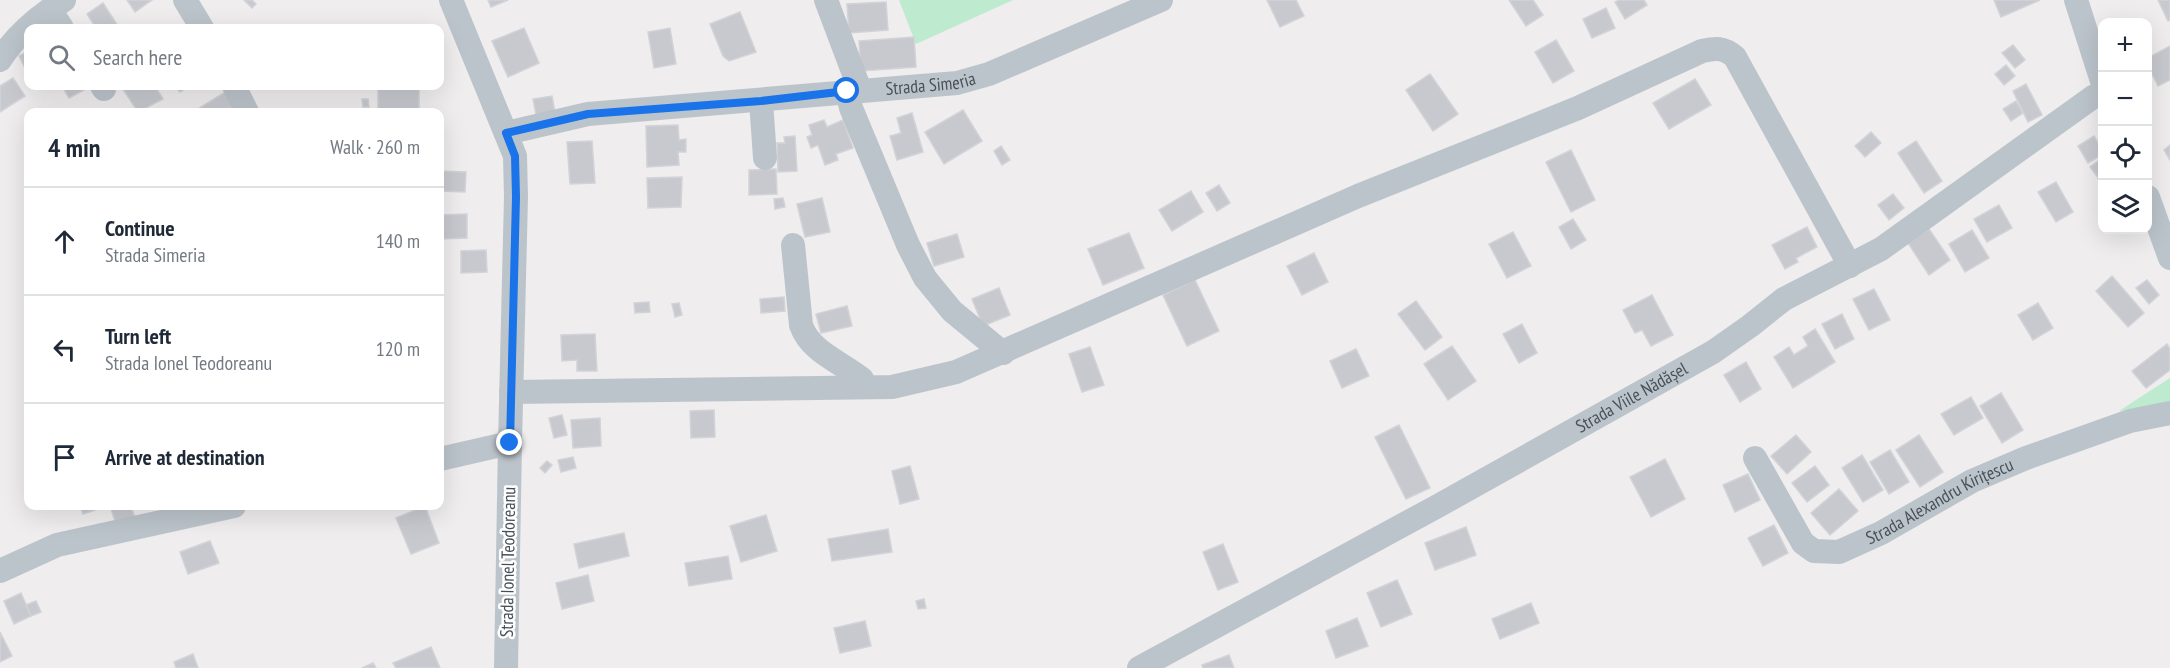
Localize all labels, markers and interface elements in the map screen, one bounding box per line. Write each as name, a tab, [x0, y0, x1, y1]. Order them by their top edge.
map controls	[2098, 18, 2152, 234]
button: +	[2098, 18, 2152, 72]
search box	[24, 24, 444, 90]
icon: search	[45, 41, 78, 74]
text: Search here	[93, 43, 182, 71]
street label: Strada Simeria	[885, 66, 978, 100]
button: −	[2098, 72, 2152, 126]
route start	[833, 77, 859, 103]
button: locate	[2098, 126, 2152, 180]
text: 4 min	[48, 131, 101, 164]
text: Walk · 260 m	[330, 134, 420, 160]
button: layers	[2098, 180, 2152, 234]
text: Continue	[105, 214, 175, 242]
icon: ahead	[48, 225, 81, 258]
text: 140 m	[376, 228, 420, 254]
text: Strada Simeria	[105, 242, 205, 268]
text: Turn left	[105, 322, 171, 350]
icon: left	[48, 333, 81, 366]
text: 120 m	[376, 336, 420, 362]
text: Strada Ionel Teodoreanu	[105, 350, 272, 376]
street label: Strada Viile Nădășel	[1571, 356, 1692, 438]
route end	[496, 429, 522, 455]
icon: arrive	[48, 441, 81, 474]
text: Arrive at destination	[105, 443, 265, 471]
street label: Strada Alexandru Kirițescu	[1862, 453, 2017, 549]
street label: Strada Ionel Teodoreanu	[495, 487, 520, 637]

